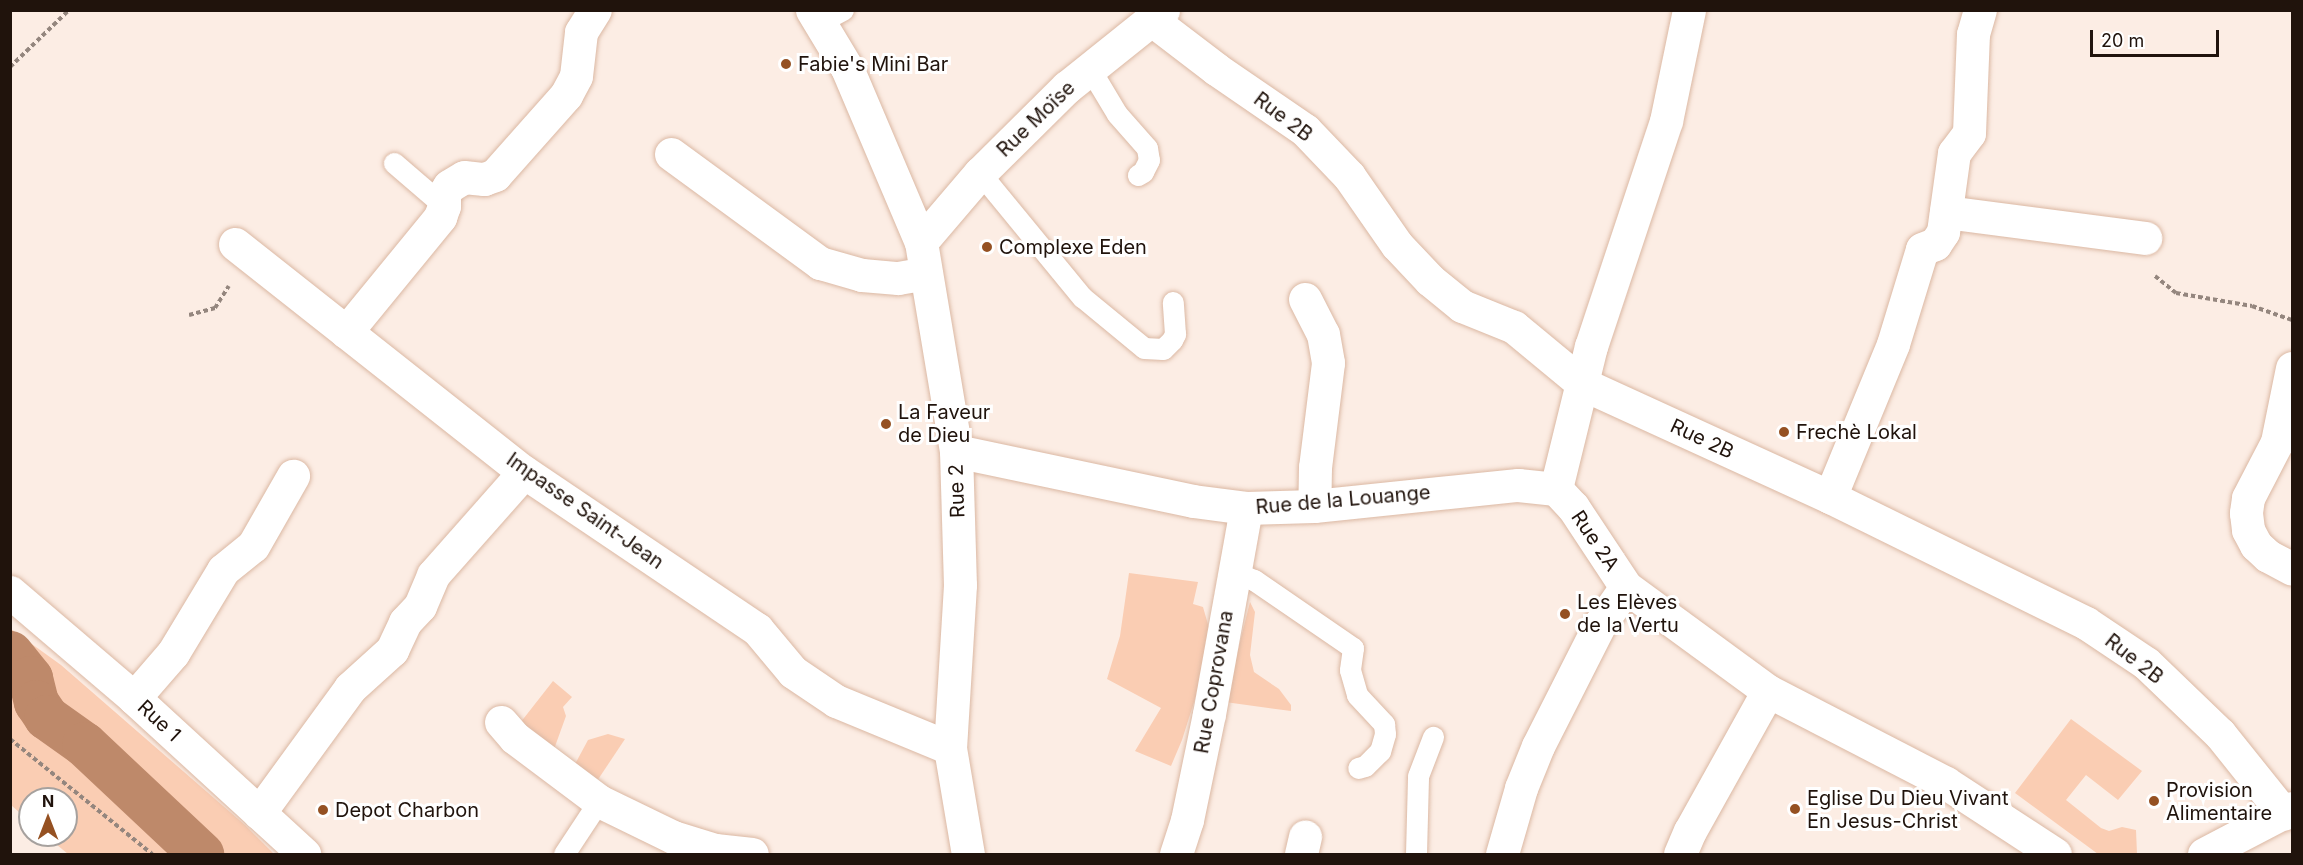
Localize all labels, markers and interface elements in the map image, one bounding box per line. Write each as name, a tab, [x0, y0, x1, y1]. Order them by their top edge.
scale bar	[2093, 18, 2222, 56]
text: 20 m	[2101, 30, 2144, 51]
place label: Fabie's Mini Bar	[798, 52, 948, 76]
marker: Fabie's Mini Bar	[779, 57, 793, 71]
street label: Rue Moïse	[992, 76, 1080, 162]
street label: Rue 2B	[1249, 87, 1317, 147]
place label: Complexe Eden	[999, 235, 1147, 259]
marker: Complexe Eden	[980, 240, 994, 254]
place label: La Faveur de Dieu	[898, 400, 990, 447]
street label: Rue 2B	[1666, 414, 1738, 464]
marker: La Faveur de Dieu	[879, 417, 893, 431]
place label: Frechè Lokal	[1796, 420, 1917, 444]
marker: Frechè Lokal	[1777, 425, 1791, 439]
street label: Impasse Saint-Jean	[502, 448, 668, 574]
street label: Rue 2	[944, 464, 970, 518]
street label: Rue de la Louange	[1255, 480, 1431, 520]
street label: Rue 2A	[1566, 506, 1624, 576]
place label: Les Elèves de la Vertu	[1577, 590, 1679, 637]
marker: Les Elèves de la Vertu	[1558, 607, 1572, 621]
street label: Rue Coprovana	[1190, 608, 1238, 756]
street label: Rue 2B	[2100, 629, 2168, 689]
street label: Rue 1	[132, 695, 186, 747]
place label: Provision Alimentaire	[2166, 778, 2272, 825]
place label: Eglise Du Dieu Vivant En Jesus-Christ	[1807, 786, 2008, 833]
north arrow	[18, 787, 78, 847]
text: N	[42, 791, 54, 811]
marker: Provision Alimentaire	[2147, 794, 2161, 808]
place label: Depot Charbon	[335, 798, 479, 822]
marker: Eglise Du Dieu Vivant En Jesus-Christ	[1788, 802, 1802, 816]
marker: Depot Charbon	[316, 803, 330, 817]

